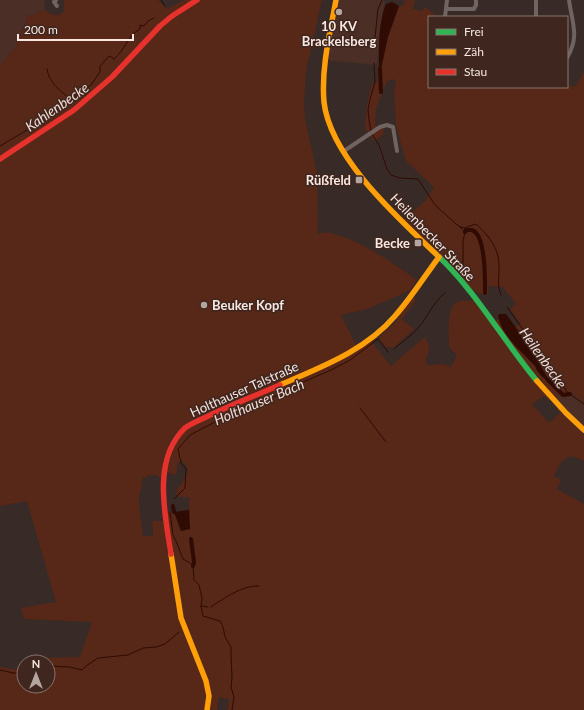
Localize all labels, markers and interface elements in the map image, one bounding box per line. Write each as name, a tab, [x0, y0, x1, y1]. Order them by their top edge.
marker: 10 KV Brackelsberg	[334, 7, 344, 17]
scale bar	[18, 16, 133, 42]
legend	[428, 16, 568, 88]
place label: 10 KV Brackelsberg	[302, 18, 376, 49]
text: 200 m	[24, 22, 58, 37]
text: Frei	[464, 24, 484, 39]
text: Zäh	[464, 44, 484, 59]
text: Stau	[464, 64, 487, 79]
water label: Kahlenbecke	[22, 78, 92, 135]
place label: Rüßfeld	[306, 172, 351, 188]
marker: Rüßfeld	[354, 175, 364, 185]
street label: Heilenbecker Straße	[387, 190, 479, 284]
place label: Becke	[375, 235, 410, 251]
marker: Becke	[413, 238, 423, 248]
place label: Beuker Kopf	[212, 297, 284, 313]
marker: Beuker Kopf	[199, 300, 209, 310]
water label: Heilenbecke	[516, 324, 571, 392]
street label: Holthauser Talstraße	[187, 358, 301, 420]
water label: Holthauser Bach	[211, 375, 307, 428]
north arrow	[16, 654, 56, 694]
text: N	[32, 657, 40, 670]

